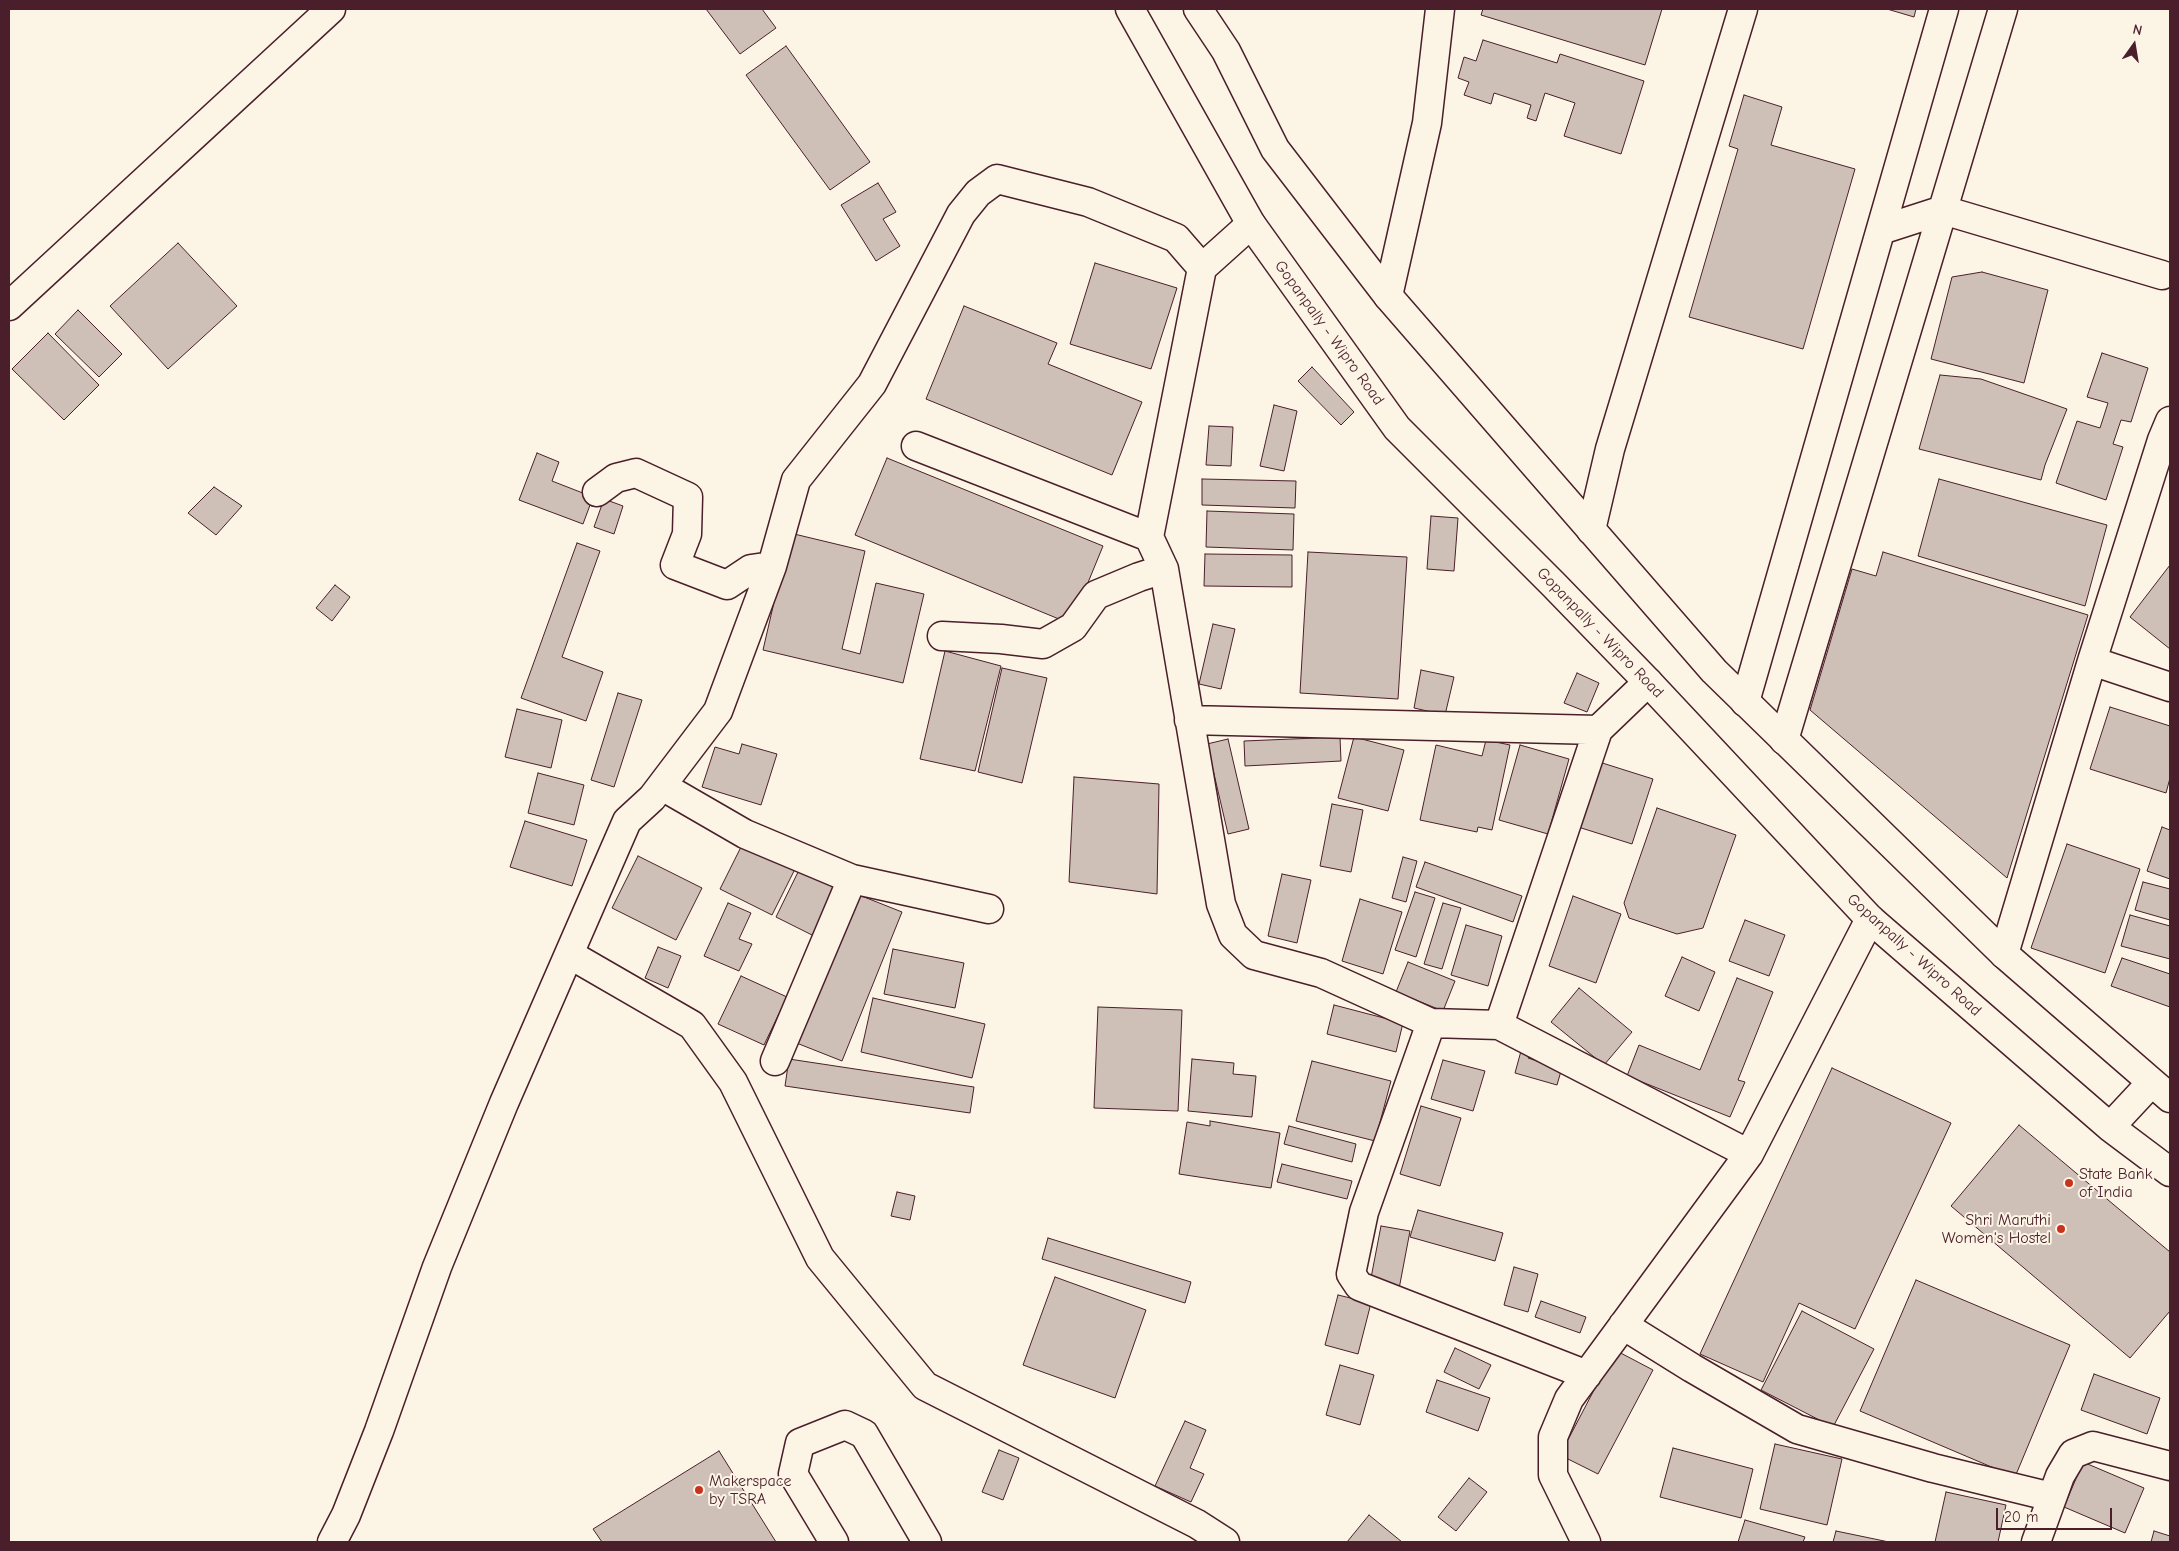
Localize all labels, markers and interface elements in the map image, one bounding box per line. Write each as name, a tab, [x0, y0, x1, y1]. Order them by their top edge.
north arrow	[2109, 20, 2159, 70]
text: N	[2131, 21, 2144, 39]
street label: Gopanpally - Wipro Road	[1270, 257, 1388, 409]
street label: Gopanpally - Wipro Road	[1533, 564, 1667, 702]
street label: Gopanpally - Wipro Road	[1843, 890, 1985, 1020]
place label: State Bank of India	[2079, 1164, 2152, 1202]
marker: State Bank of India	[2063, 1177, 2075, 1189]
place label: Shri Maruthi Women's Hostel	[1942, 1210, 2051, 1248]
marker: Shri Maruthi Women's Hostel	[2055, 1223, 2067, 1235]
place label: Makerspace by TSRA	[709, 1471, 792, 1509]
marker: Makerspace by TSRA	[693, 1484, 705, 1496]
scale bar	[1999, 1498, 2115, 1530]
text: 20 m	[2004, 1508, 2038, 1526]

